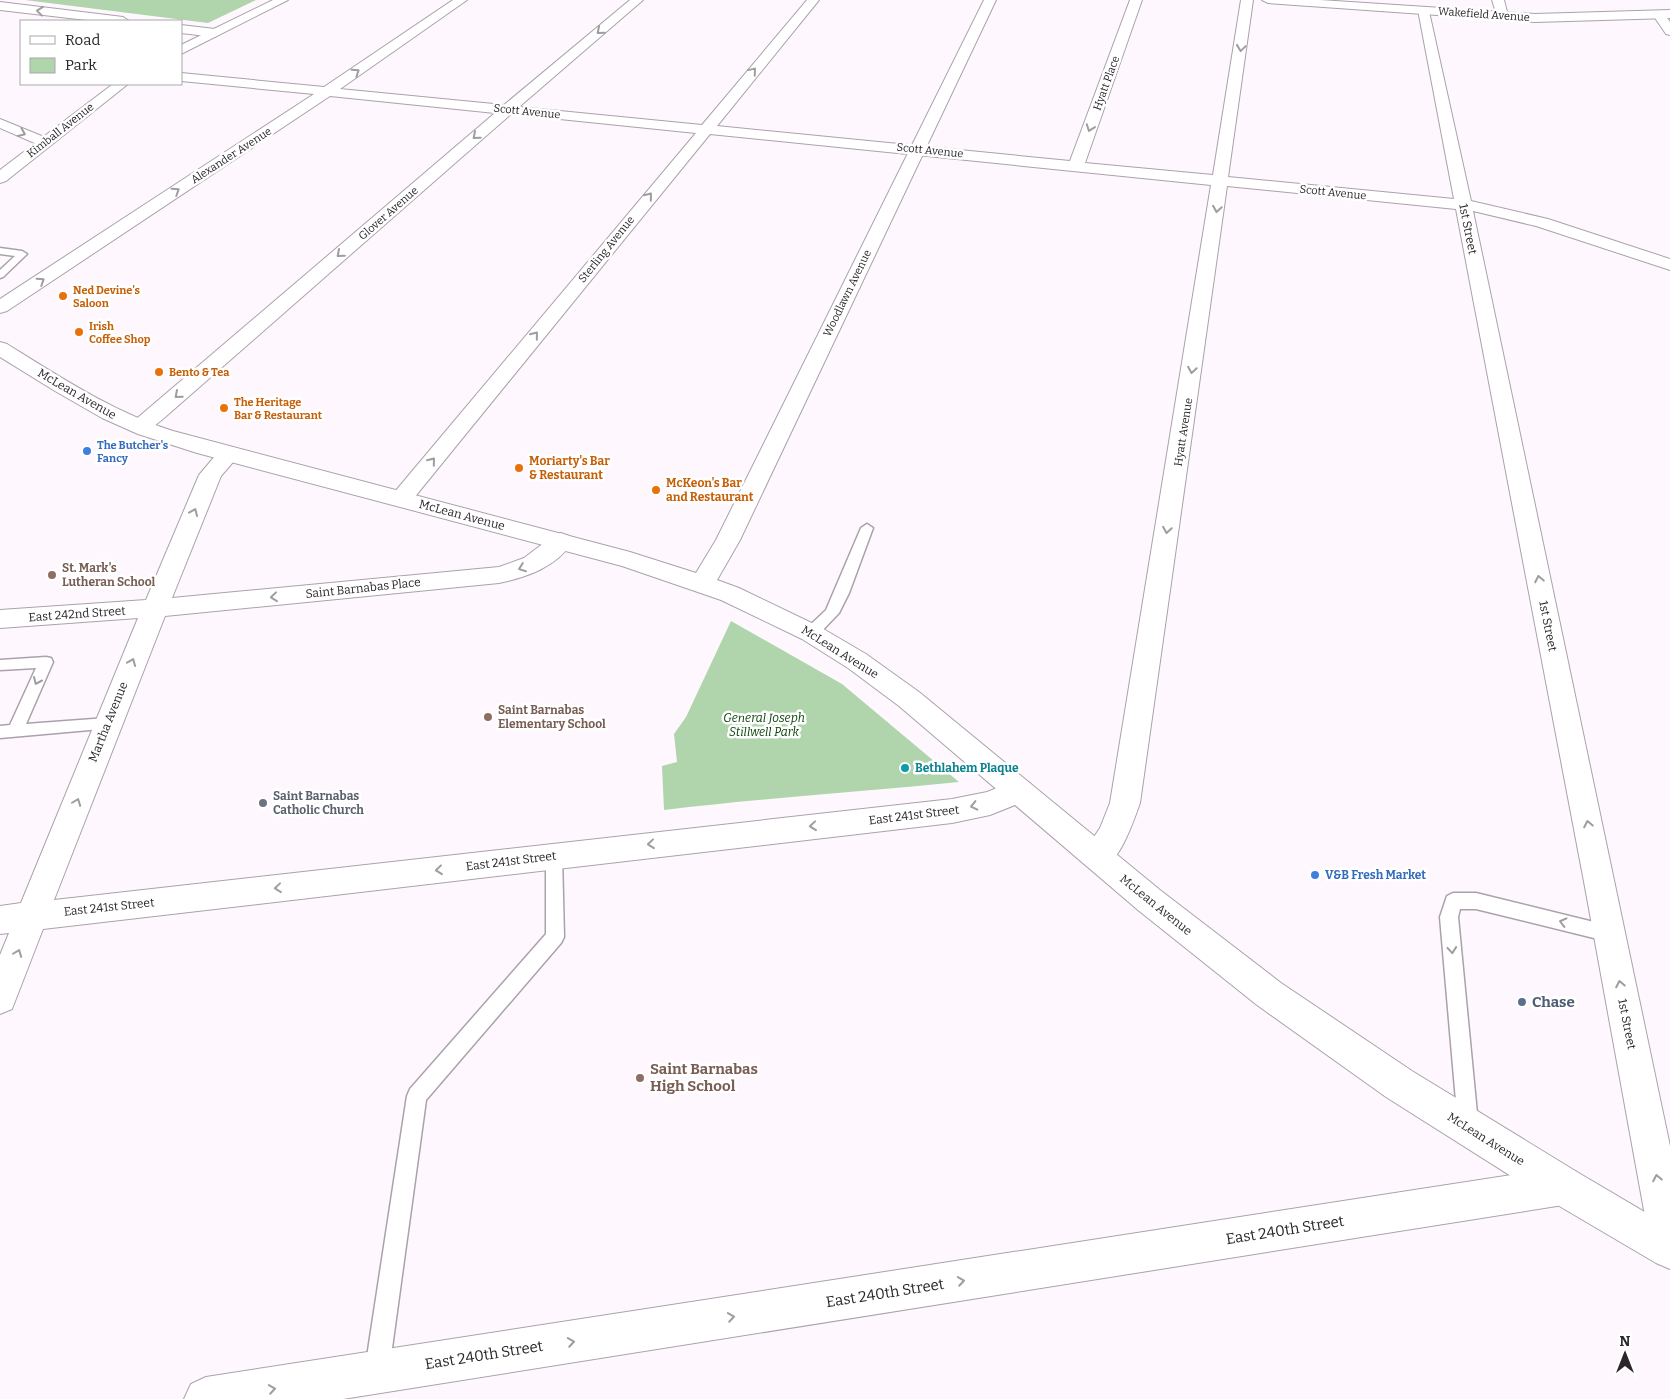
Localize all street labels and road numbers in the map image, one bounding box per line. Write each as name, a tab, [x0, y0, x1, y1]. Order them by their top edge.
street label: Wakefield Avenue	[1438, 5, 1530, 24]
street label: Hyatt Place	[1091, 54, 1122, 112]
street label: Kimball Avenue	[24, 100, 96, 160]
street label: Scott Avenue	[493, 102, 561, 121]
street label: Alexander Avenue	[189, 125, 274, 186]
street label: Scott Avenue	[896, 141, 964, 160]
street label: Scott Avenue	[1299, 183, 1367, 202]
street label: Glover Avenue	[356, 184, 421, 243]
street label: 1st Street	[1456, 203, 1480, 256]
street label: Sterling Avenue	[576, 214, 637, 285]
street label: Woodlawn Avenue	[821, 248, 874, 339]
street label: McLean Avenue	[35, 366, 119, 422]
street label: Hyatt Avenue	[1172, 397, 1195, 467]
street label: McLean Avenue	[417, 497, 507, 533]
street label: Saint Barnabas Place	[305, 575, 421, 601]
street label: 1st Street	[1536, 600, 1560, 653]
street label: East 242nd Street	[28, 604, 127, 624]
street label: McLean Avenue	[799, 623, 881, 681]
street label: Martha Avenue	[86, 680, 130, 764]
street label: East 241st Street	[868, 802, 961, 827]
street label: East 241st Street	[465, 848, 558, 873]
street label: McLean Avenue	[1117, 872, 1195, 938]
street label: East 241st Street	[63, 895, 156, 919]
street label: 1st Street	[1615, 998, 1639, 1051]
street label: McLean Avenue	[1445, 1110, 1527, 1168]
street label: East 240th Street	[1225, 1212, 1346, 1248]
street label: East 240th Street	[825, 1275, 946, 1311]
street label: East 240th Street	[424, 1337, 545, 1373]

